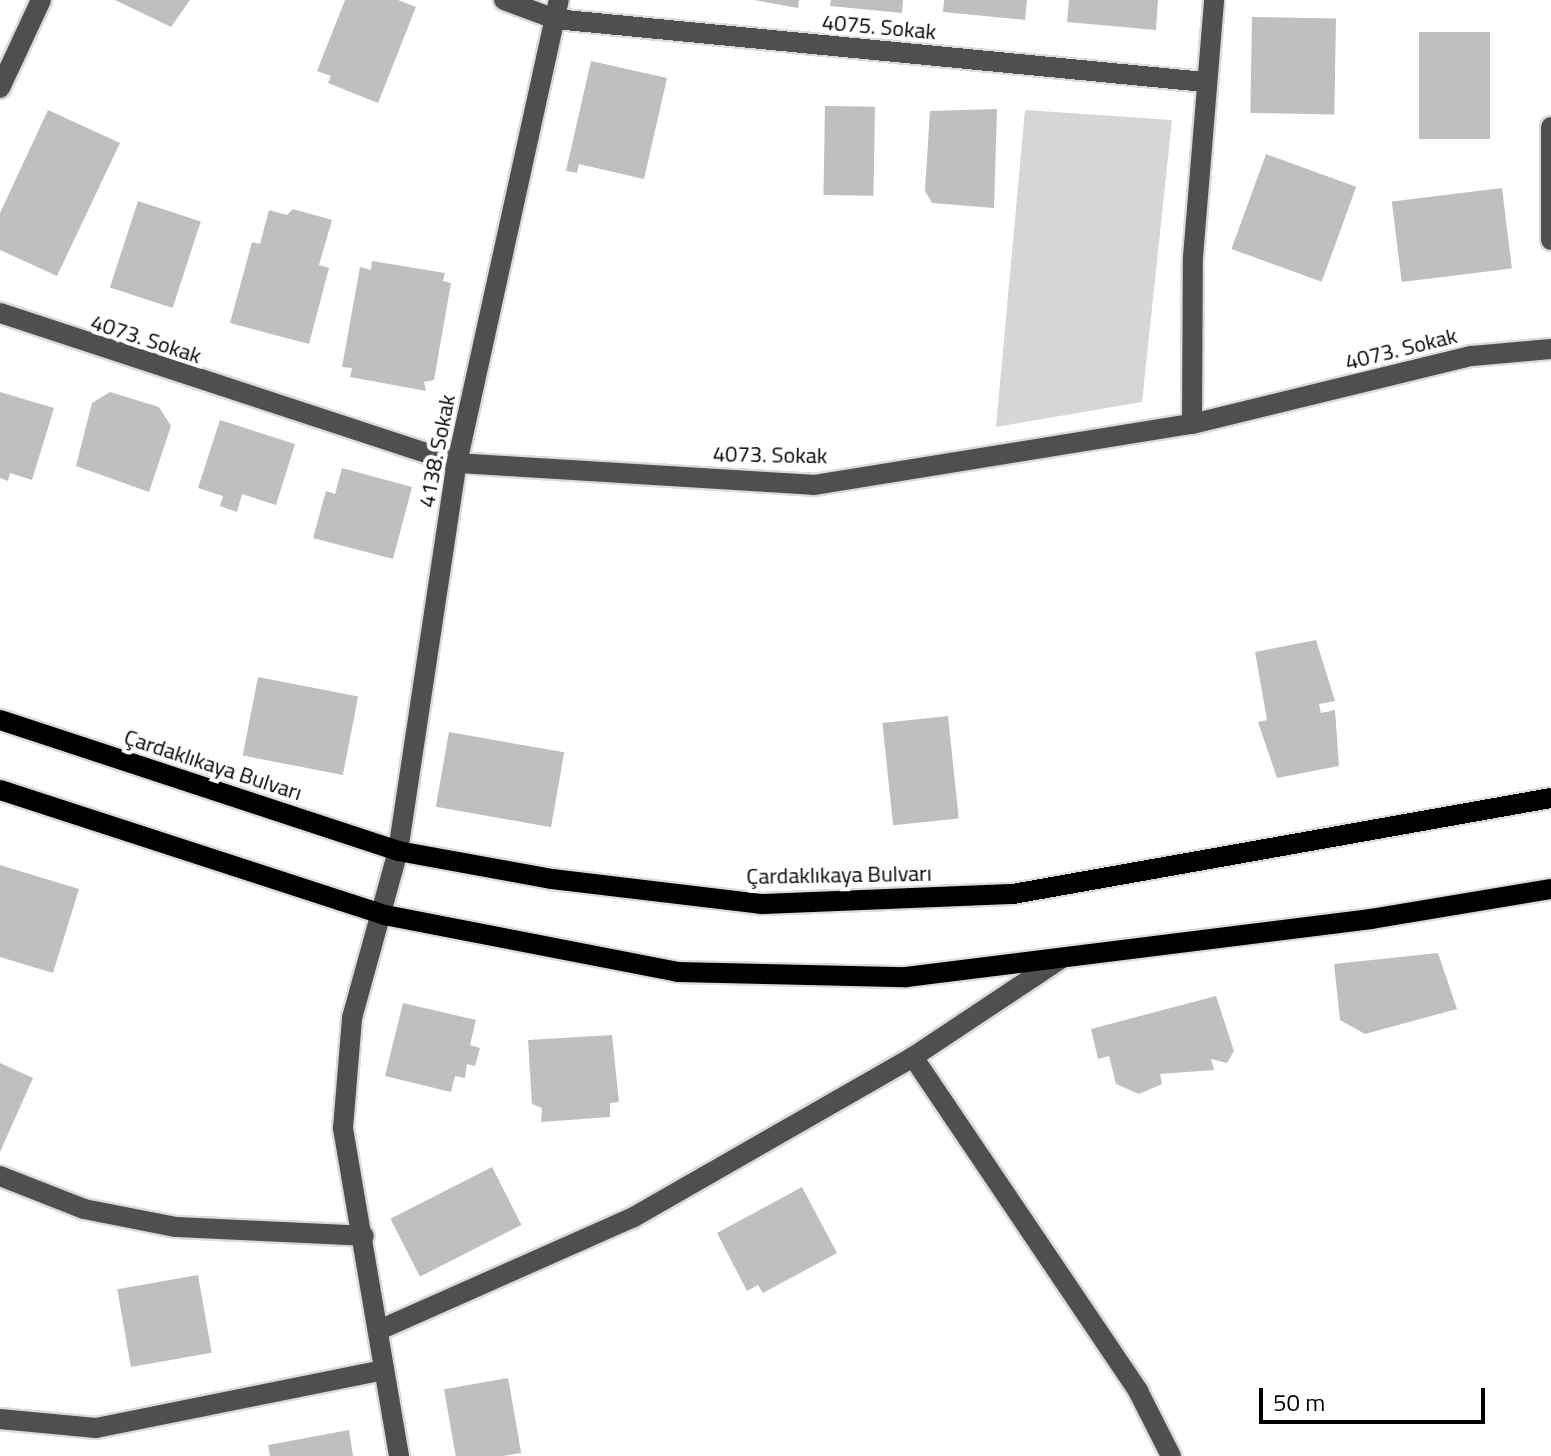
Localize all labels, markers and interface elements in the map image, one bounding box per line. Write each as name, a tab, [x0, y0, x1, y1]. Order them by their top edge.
street label: 4075. Sokak	[821, 9, 937, 45]
street label: 4073. Sokak	[87, 309, 205, 369]
street label: 4073. Sokak	[1342, 322, 1460, 376]
street label: 4138. Sokak	[413, 392, 461, 510]
street label: 4073. Sokak	[713, 441, 827, 469]
street label: Çardaklıkaya Bulvarı	[121, 724, 305, 806]
street label: Çardaklıkaya Bulvarı	[746, 860, 932, 890]
scale bar	[1263, 1372, 1489, 1422]
text: 50 m	[1273, 1384, 1325, 1420]

